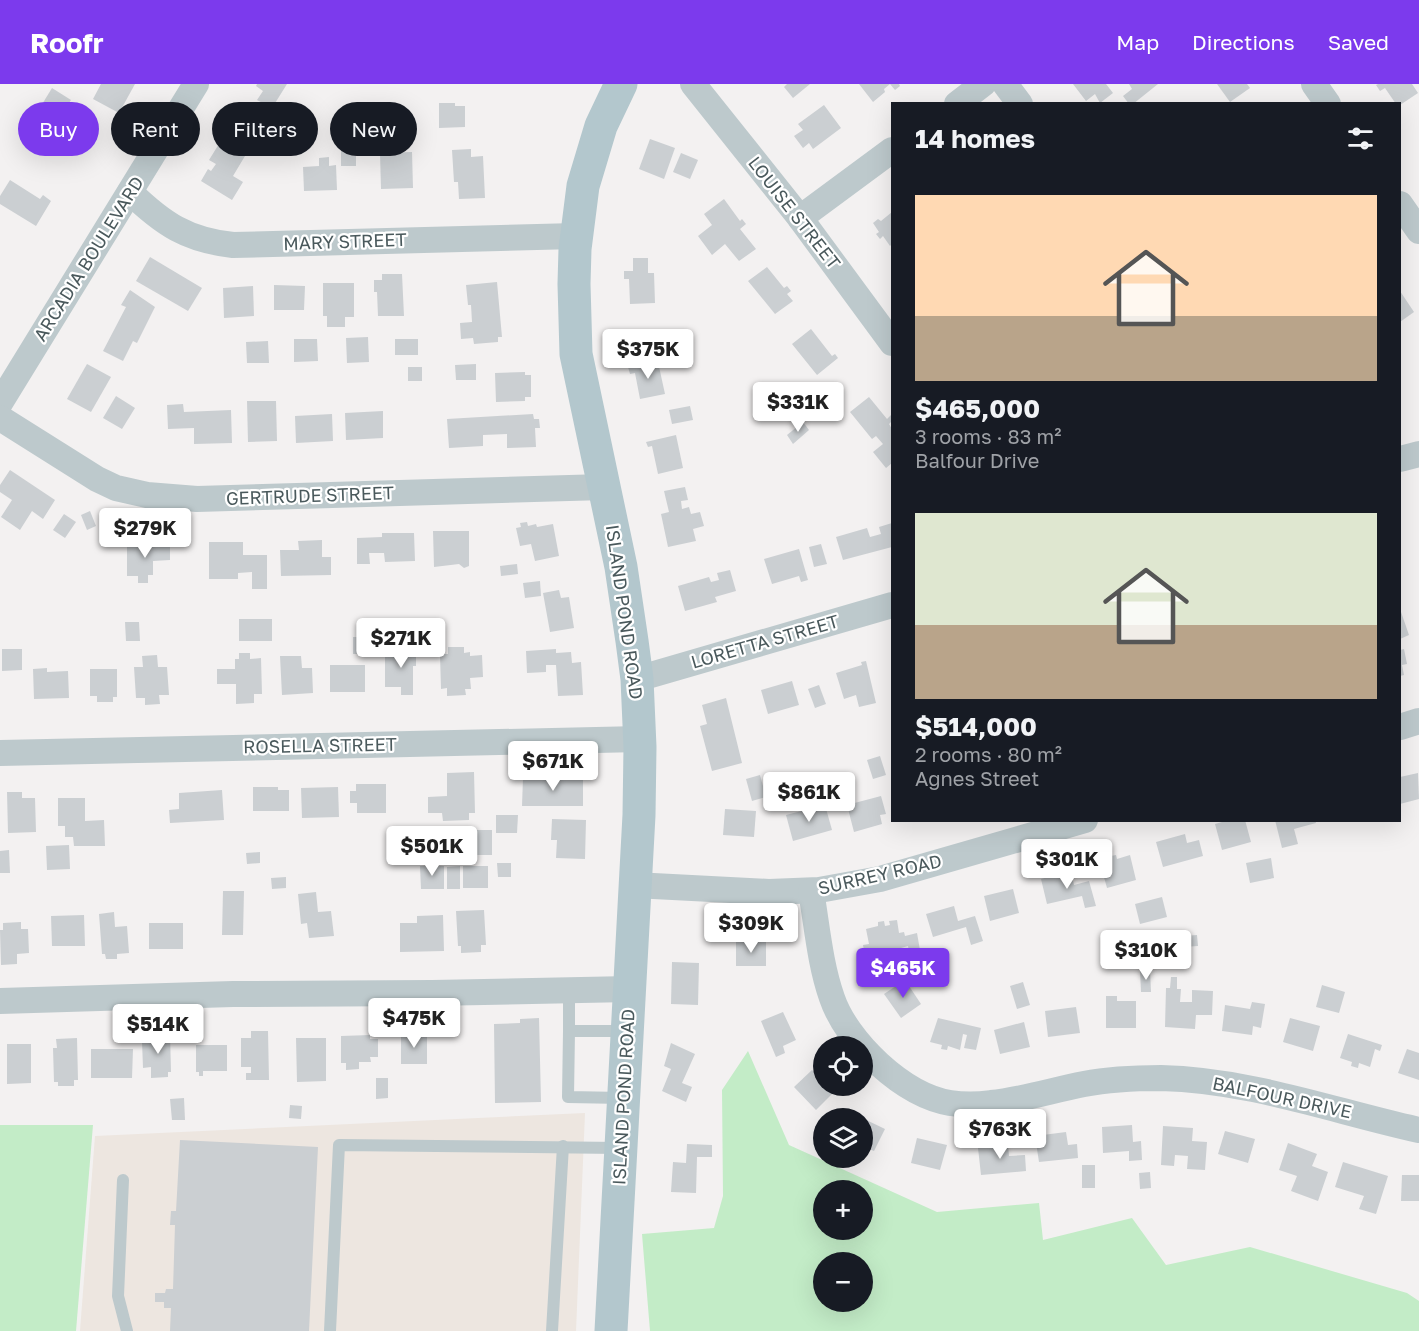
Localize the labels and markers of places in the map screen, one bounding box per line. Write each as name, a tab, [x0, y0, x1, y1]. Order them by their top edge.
pin: $375K	[606, 329, 690, 380]
pin: $331K	[756, 382, 840, 433]
pin: $279K	[103, 508, 187, 559]
pin: $271K	[359, 618, 443, 669]
pin: $671K	[511, 741, 595, 792]
pin: $861K	[767, 772, 851, 823]
pin: $501K	[390, 826, 474, 877]
pin: $301K	[1025, 839, 1109, 890]
pin: $309K	[709, 903, 793, 954]
pin: $310K	[1104, 930, 1188, 981]
pin: $465K	[861, 948, 945, 999]
pin: $475K	[372, 998, 456, 1049]
pin: $514K	[116, 1004, 200, 1055]
pin: $763K	[958, 1109, 1042, 1160]

